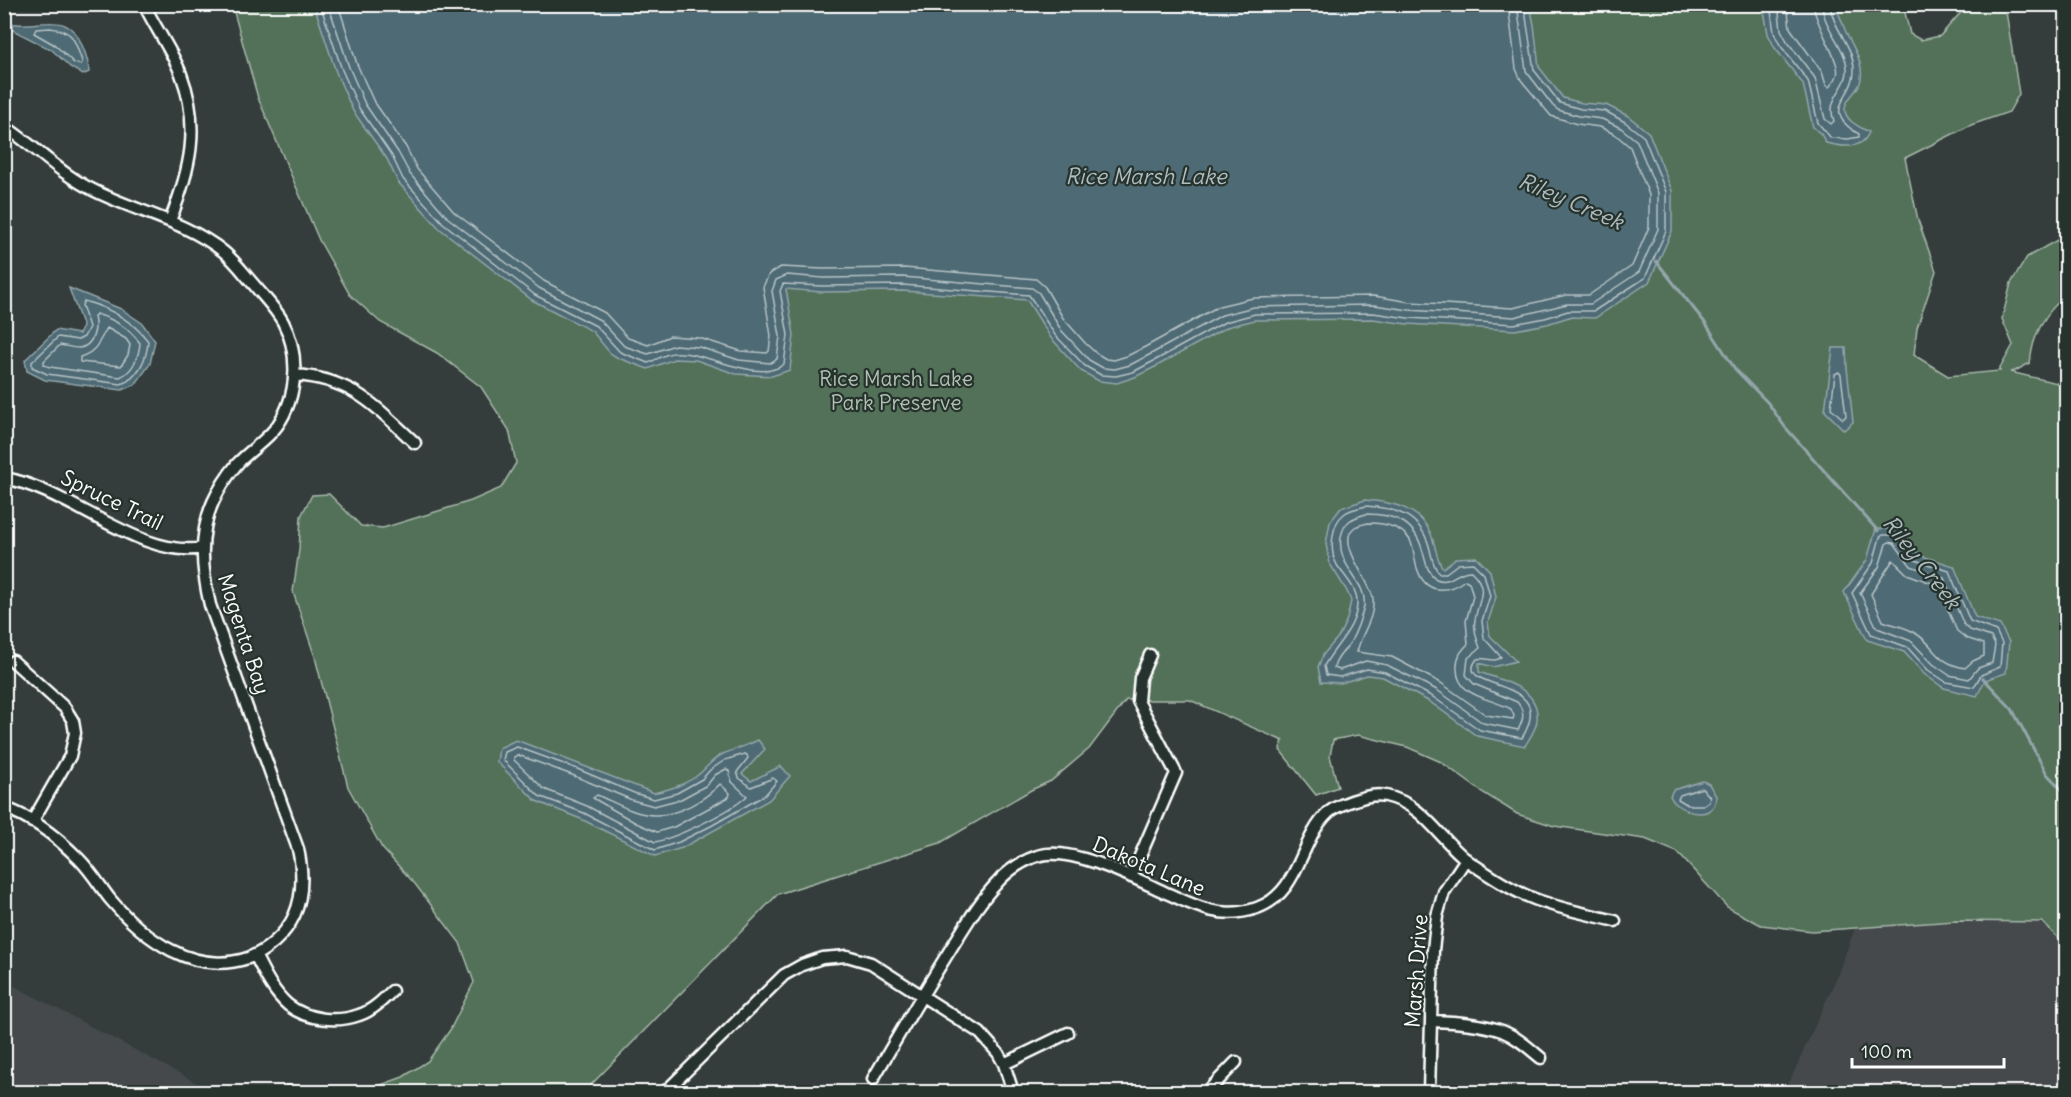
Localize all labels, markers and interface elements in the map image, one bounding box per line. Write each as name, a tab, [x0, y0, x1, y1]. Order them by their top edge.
water label: Rice Marsh Lake	[1065, 162, 1229, 190]
water label: Riley Creek	[1514, 166, 1629, 236]
park label: Rice Marsh Lake Park Preserve	[819, 365, 973, 416]
street label: Spruce Trail	[57, 464, 167, 536]
water label: Riley Creek	[1877, 510, 1968, 616]
street label: Magenta Bay	[212, 570, 276, 698]
street label: Dakota Lane	[1089, 830, 1209, 902]
street label: Marsh Drive	[1399, 913, 1433, 1029]
scale bar	[1852, 1031, 2004, 1069]
text: 100 m	[1861, 1040, 1912, 1063]

